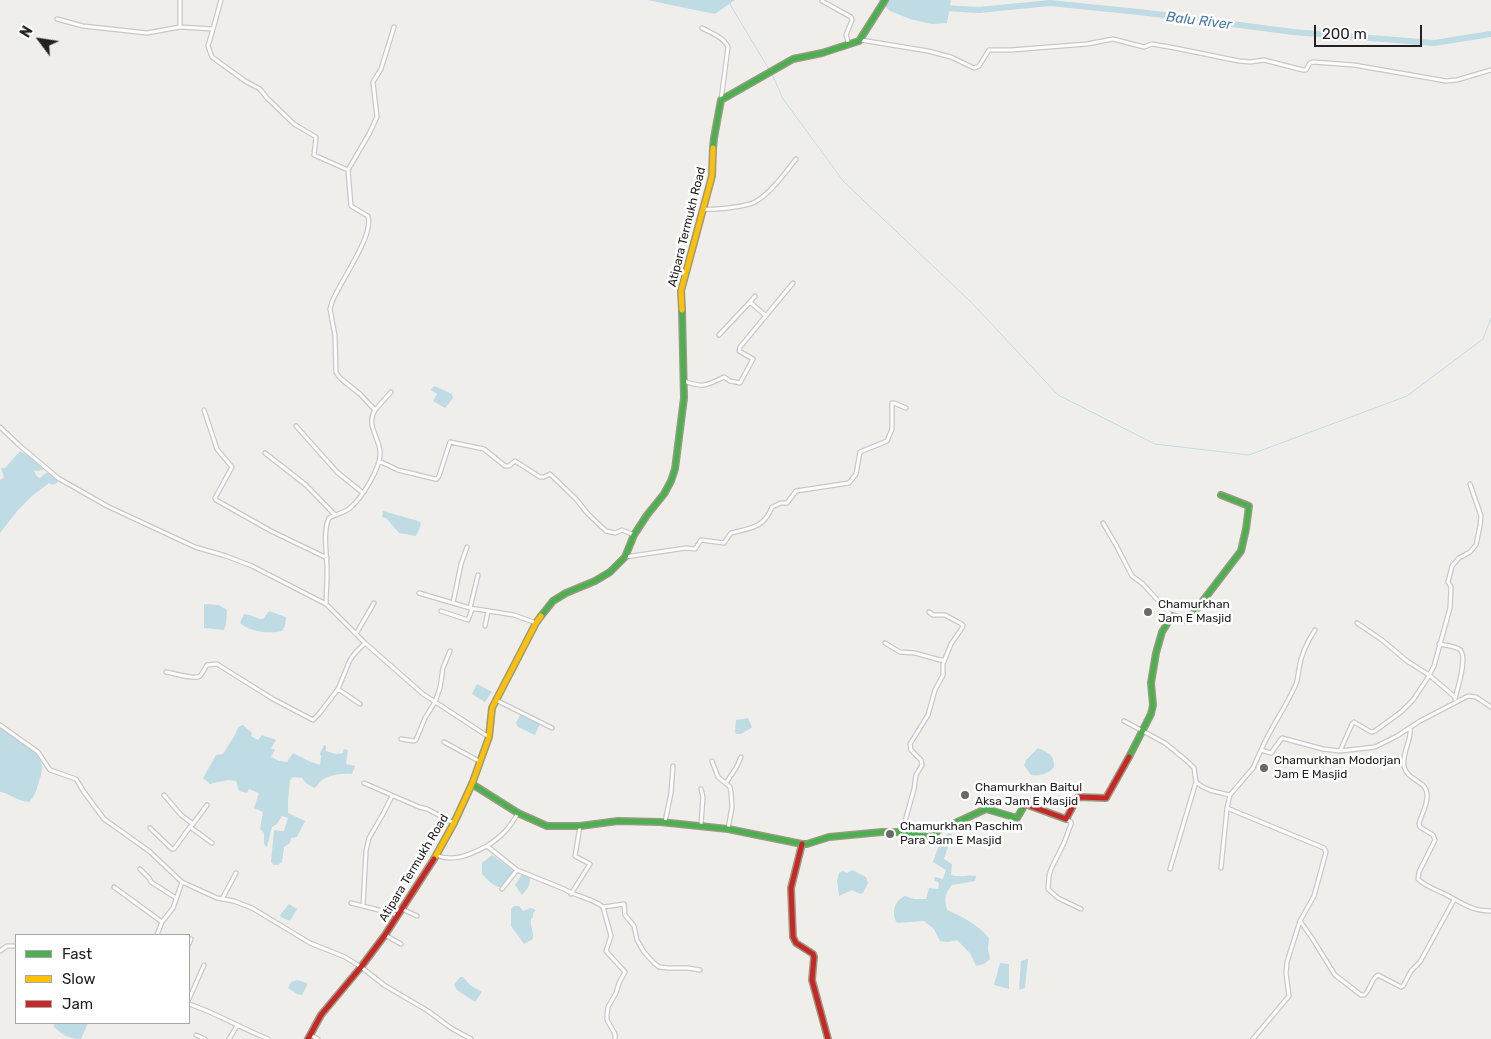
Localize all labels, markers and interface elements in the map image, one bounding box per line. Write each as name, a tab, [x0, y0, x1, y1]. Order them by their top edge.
water label: Balu River	[1165, 9, 1233, 33]
north arrow	[15, 15, 65, 65]
scale bar	[1316, 15, 1424, 47]
text: N	[17, 23, 37, 41]
text: 200 m	[1322, 25, 1367, 43]
street label: Atipara Termukh Road	[665, 166, 709, 288]
place label: Chamurkhan Jam E Masjid	[1158, 598, 1231, 626]
marker: Chamurkhan Jam E Masjid	[1142, 606, 1154, 618]
place label: Chamurkhan Modorjan Jam E Masjid	[1274, 754, 1401, 782]
marker: Chamurkhan Modorjan Jam E Masjid	[1258, 762, 1270, 774]
place label: Chamurkhan Baitul Aksa Jam E Masjid	[975, 781, 1082, 809]
marker: Chamurkhan Baitul Aksa Jam E Masjid	[959, 789, 971, 801]
street label: Atipara Termukh Road	[376, 812, 452, 924]
place label: Chamurkhan Paschim Para Jam E Masjid	[900, 820, 1023, 848]
marker: Chamurkhan Paschim Para Jam E Masjid	[884, 828, 896, 840]
legend	[15, 934, 190, 1024]
text: Fast	[62, 945, 92, 963]
text: Slow	[62, 970, 95, 988]
text: Jam	[62, 995, 93, 1013]

